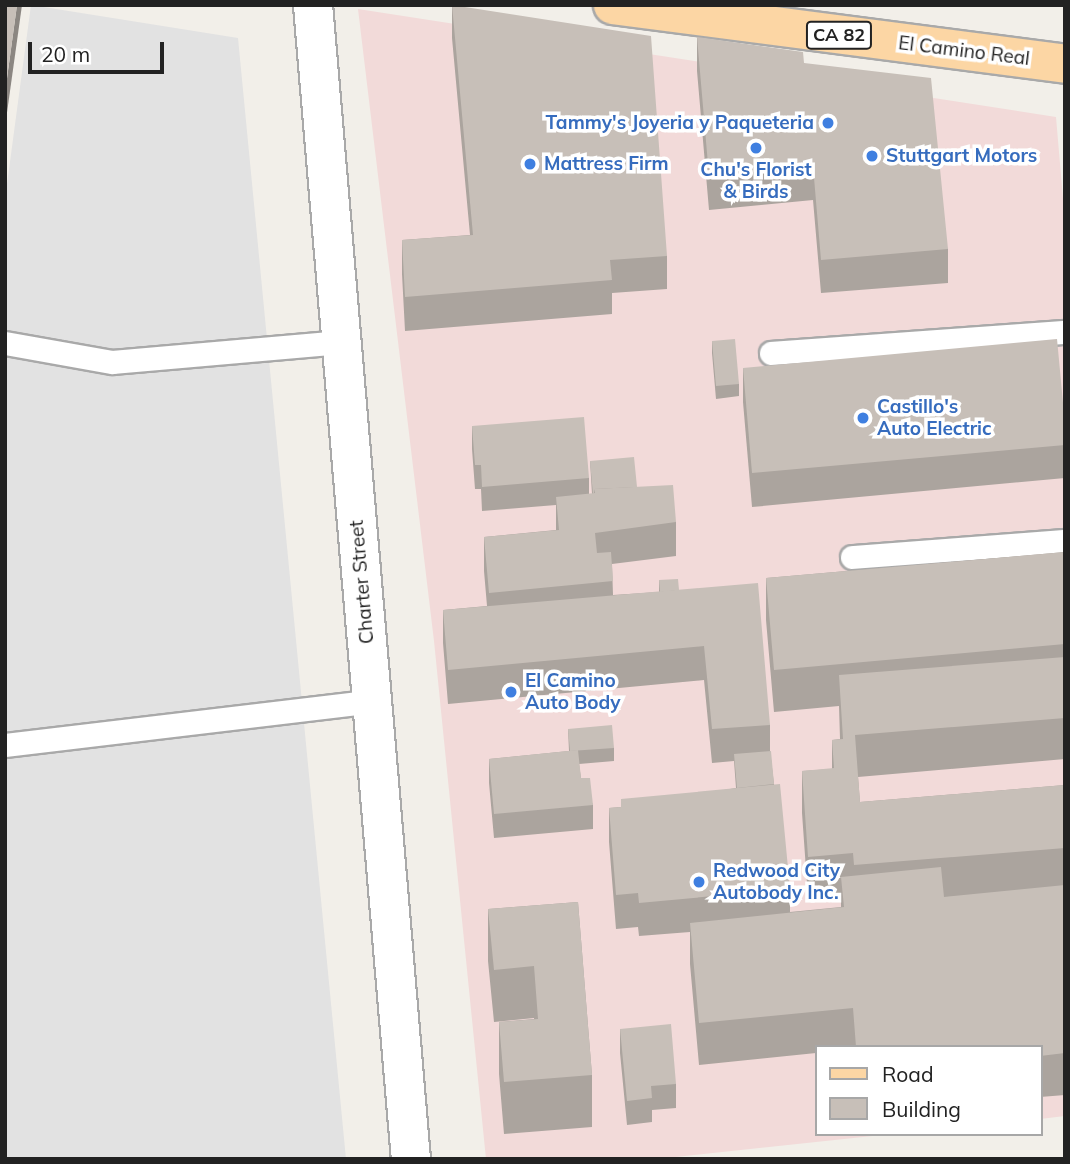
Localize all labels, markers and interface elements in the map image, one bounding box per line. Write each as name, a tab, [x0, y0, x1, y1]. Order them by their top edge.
road number: CA 82	[806, 20, 872, 50]
scale bar	[32, 28, 168, 72]
street label: El Camino Real	[897, 32, 1031, 70]
text: 20 m	[41, 41, 90, 67]
place label: Tammy's Joyeria y Paqueteria	[546, 112, 814, 134]
marker: Tammy's Joyeria y Paqueteria	[820, 115, 836, 131]
marker: Chu's Florist & Birds	[748, 140, 764, 156]
place label: Stuttgart Motors	[886, 145, 1037, 167]
marker: Stuttgart Motors	[864, 148, 880, 164]
place label: Mattress Firm	[544, 153, 669, 175]
marker: Mattress Firm	[522, 156, 538, 172]
place label: Chu's Florist & Birds	[700, 159, 812, 203]
place label: Castillo's Auto Electric	[877, 396, 992, 440]
marker: Castillo's Auto Electric	[855, 410, 871, 426]
street label: Charter Street	[345, 519, 379, 645]
place label: El Camino Auto Body	[525, 670, 621, 714]
marker: El Camino Auto Body	[503, 684, 519, 700]
place label: Redwood City Autobody Inc.	[713, 860, 840, 904]
marker: Redwood City Autobody Inc.	[691, 874, 707, 890]
legend	[814, 1045, 1042, 1136]
text: Road	[882, 1061, 933, 1087]
text: Building	[882, 1096, 961, 1122]

